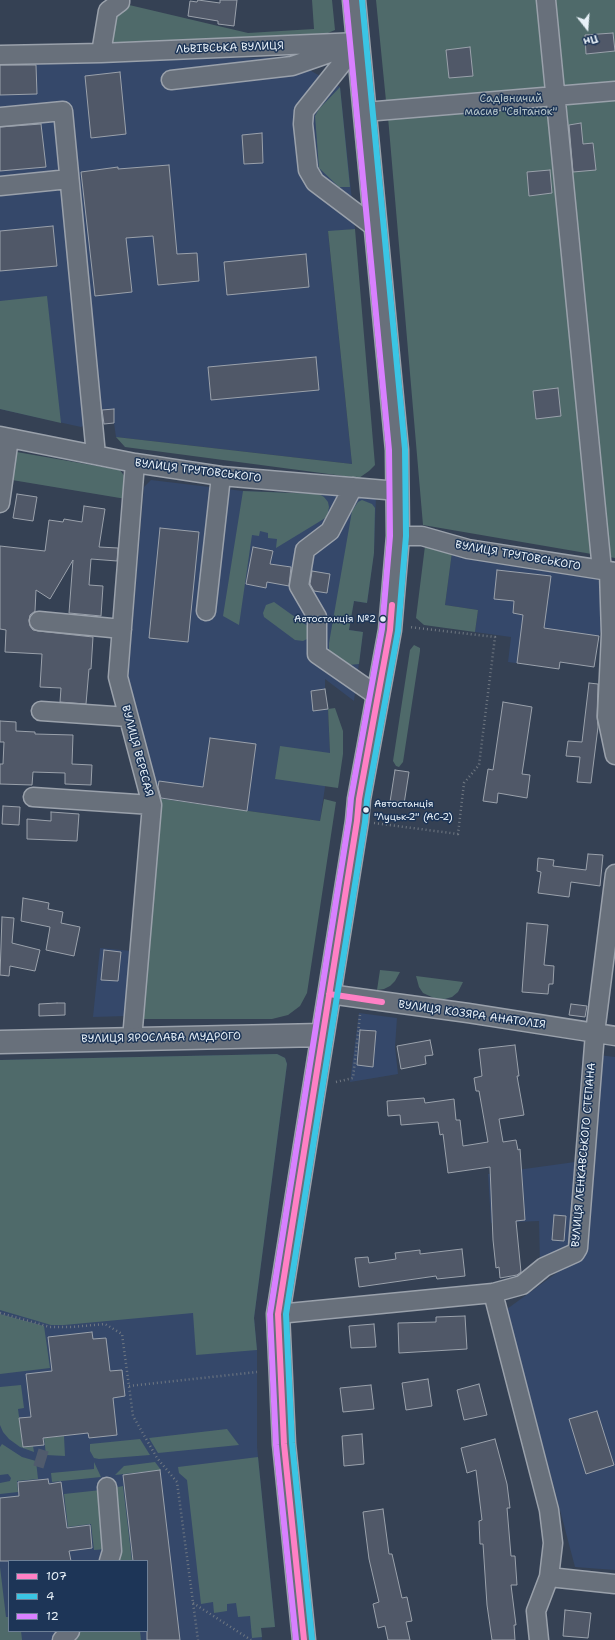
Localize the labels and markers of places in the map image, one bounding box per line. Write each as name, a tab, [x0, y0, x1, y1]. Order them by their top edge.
place label: Автостанція №2	[294, 613, 376, 625]
marker: Автостанція №2	[378, 614, 388, 624]
place label: Автостанція "Луцьк-2" (АС-2)	[374, 798, 453, 822]
marker: Автостанція "Луцьк-2" (АС-2)	[361, 805, 371, 815]

